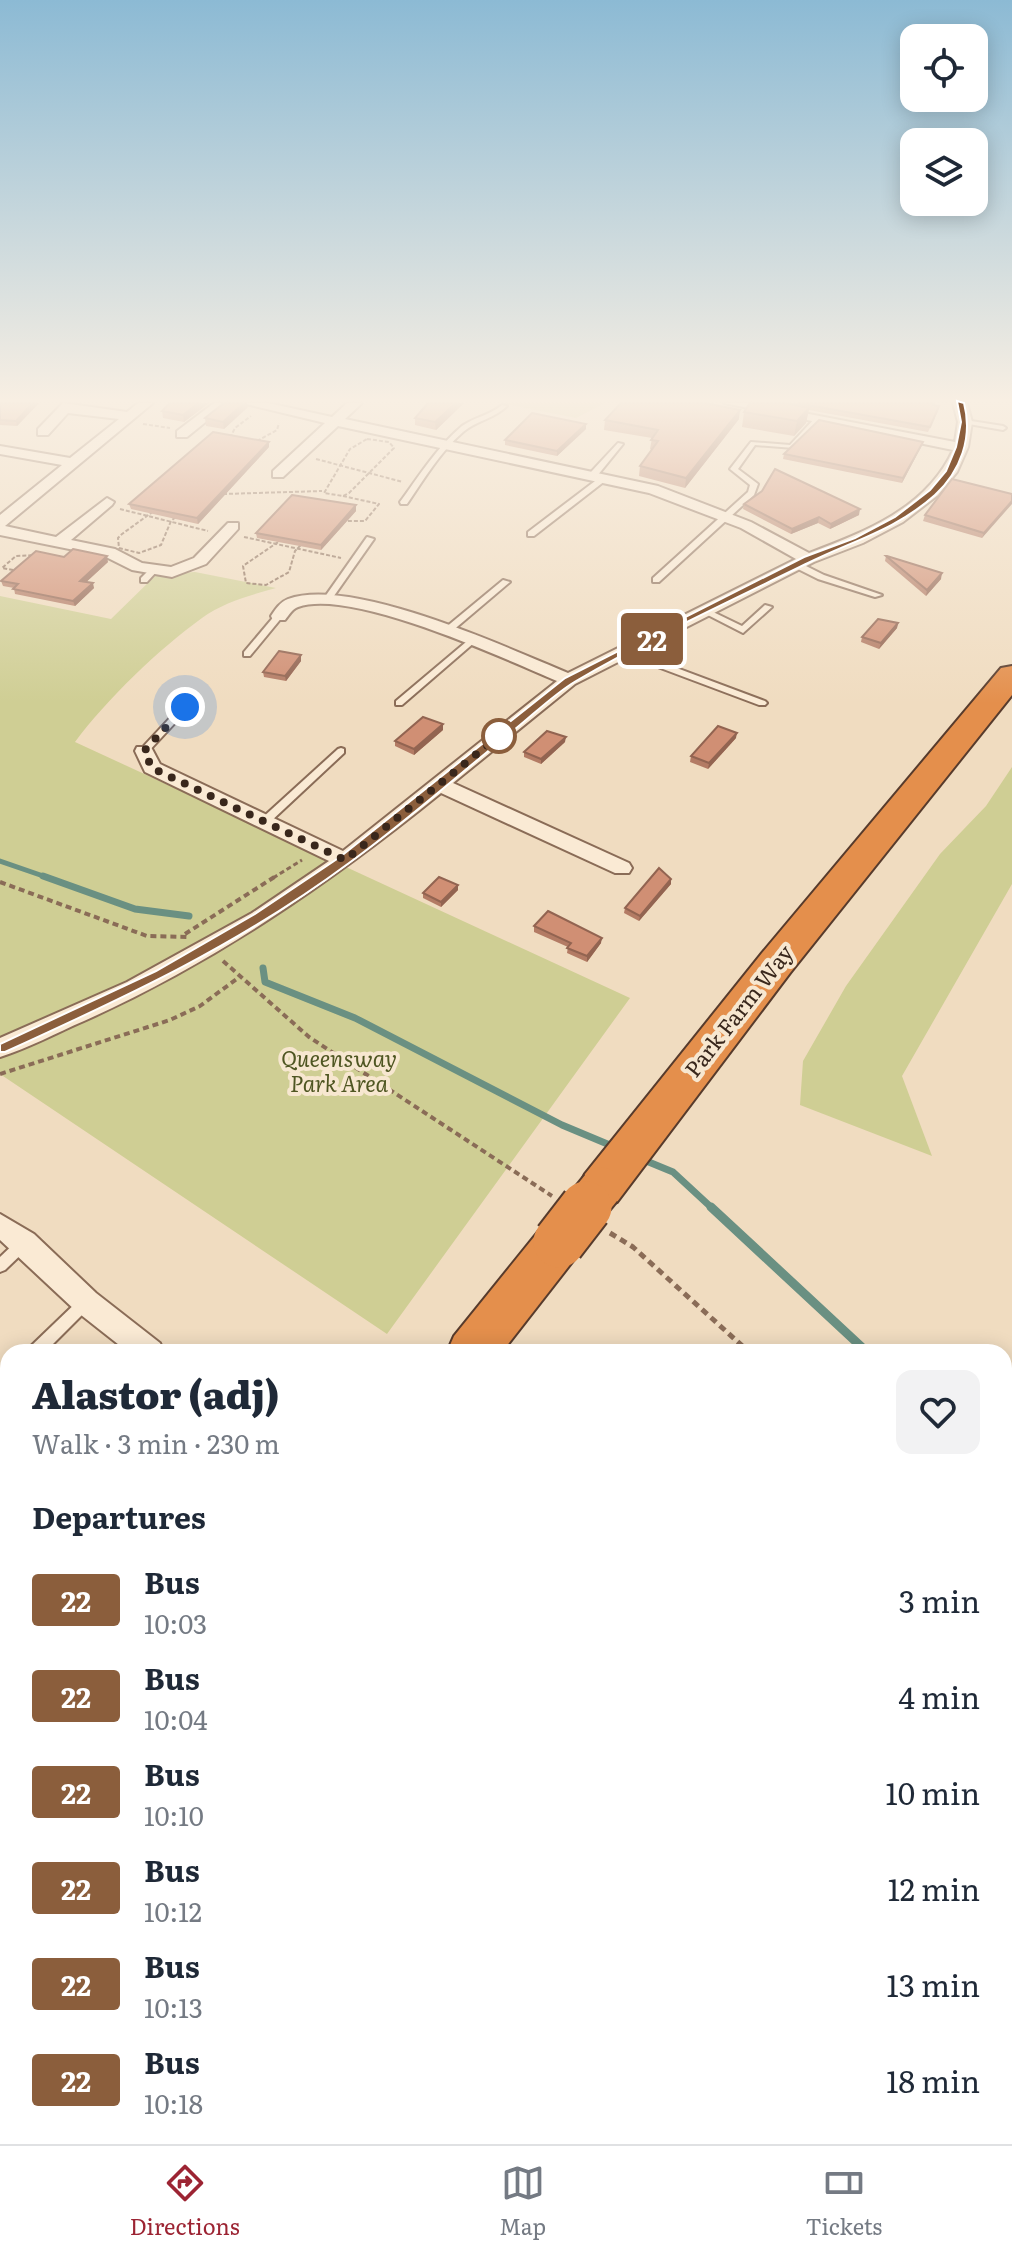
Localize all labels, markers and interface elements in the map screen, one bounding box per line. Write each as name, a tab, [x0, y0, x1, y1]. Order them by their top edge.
map controls	[900, 24, 988, 216]
button: locate	[900, 24, 988, 112]
button: layers	[900, 128, 988, 216]
line badge: 22	[616, 613, 688, 665]
text: 22	[637, 618, 667, 660]
your location	[165, 687, 205, 727]
unlabelled marker	[482, 719, 516, 753]
street label: Park Farm Way	[676, 937, 800, 1083]
park label: Queensway Park Area	[281, 1041, 397, 1099]
text: Alastor (adj)	[32, 1364, 279, 1421]
button: heart	[896, 1370, 980, 1454]
text: Walk · 3 min · 230 m	[32, 1423, 280, 1462]
text: Departures	[32, 1494, 206, 1538]
text: Bus	[144, 1559, 200, 1603]
text: 3 min	[899, 1578, 980, 1622]
text: 22	[61, 1579, 91, 1621]
text: 10:03	[144, 1603, 207, 1642]
text: Bus	[144, 1655, 200, 1699]
text: 4 min	[899, 1674, 980, 1718]
text: 22	[61, 1675, 91, 1717]
text: 10:04	[144, 1699, 208, 1738]
text: Bus	[144, 1751, 200, 1795]
text: 10 min	[886, 1770, 980, 1814]
text: 22	[61, 1771, 91, 1813]
text: 10:10	[144, 1795, 204, 1834]
text: Bus	[144, 1847, 200, 1891]
text: 12 min	[888, 1866, 980, 1910]
text: 22	[61, 1867, 91, 1909]
text: 10:12	[144, 1891, 202, 1930]
text: Bus	[144, 1943, 200, 1987]
text: 13 min	[887, 1962, 980, 2006]
text: 22	[61, 1963, 91, 2005]
text: 10:13	[144, 1987, 203, 2026]
text: Bus	[144, 2039, 200, 2083]
text: 18 min	[886, 2058, 980, 2102]
text: 22	[61, 2059, 91, 2101]
text: 10:18	[144, 2083, 203, 2122]
tab: Directions	[130, 2161, 240, 2242]
tab: Map	[499, 2161, 546, 2242]
tab: Tickets	[805, 2161, 882, 2242]

